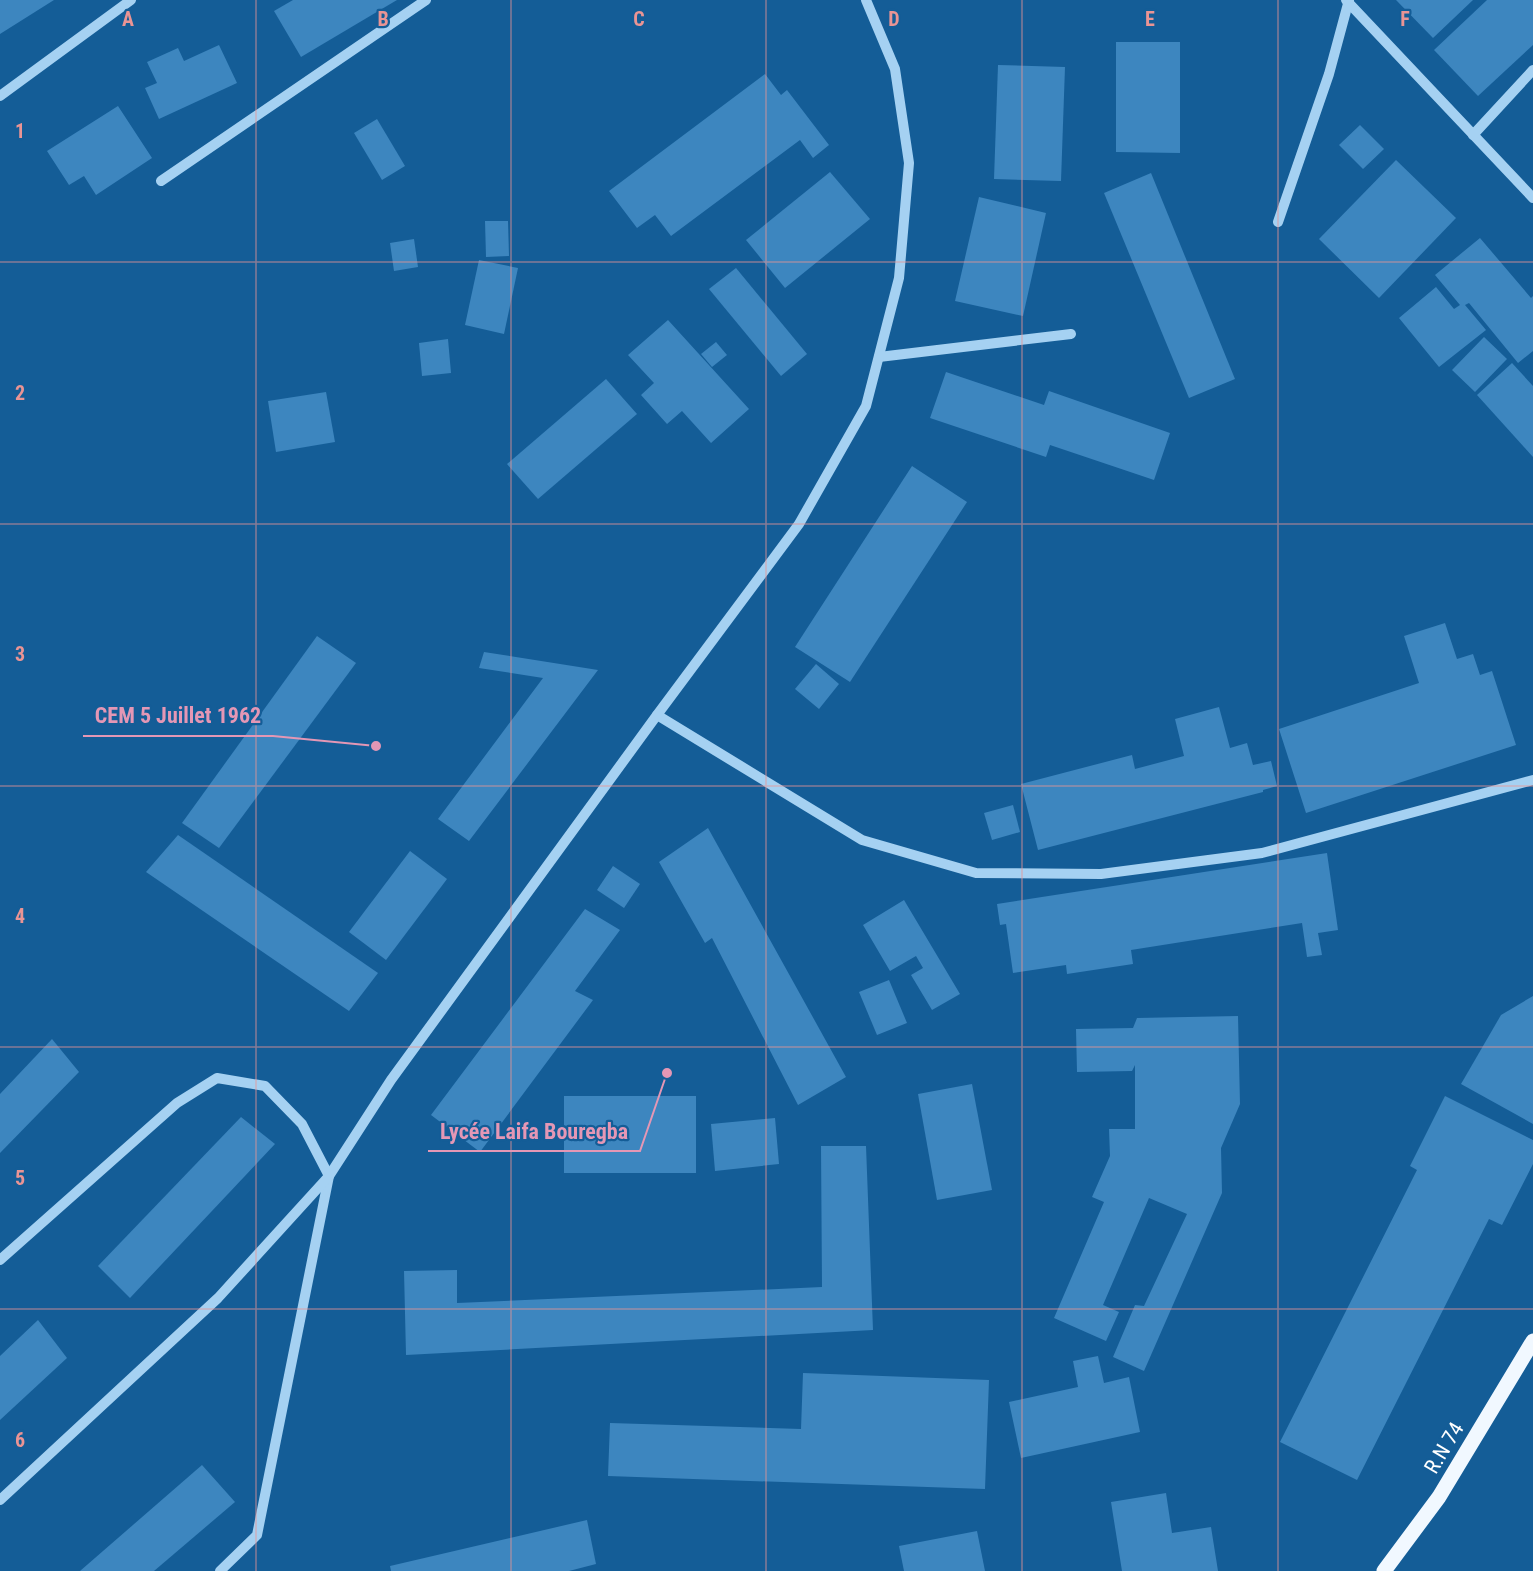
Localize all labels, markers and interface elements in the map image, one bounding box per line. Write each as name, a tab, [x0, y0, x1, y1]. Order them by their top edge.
text: A	[122, 7, 134, 31]
text: B	[377, 7, 389, 31]
text: C	[633, 7, 645, 31]
text: D	[888, 7, 900, 31]
text: E	[1145, 7, 1155, 31]
text: F	[1400, 7, 1410, 31]
text: 1	[15, 119, 25, 143]
text: 2	[15, 381, 25, 405]
text: 3	[15, 642, 25, 666]
callout: CEM 5 Juillet 1962	[83, 696, 273, 736]
text: CEM 5 Juillet 1962	[95, 703, 261, 728]
text: 4	[15, 904, 25, 928]
callout: Lycée Laifa Bouregba	[428, 1111, 640, 1151]
text: Lycée Laifa Bouregba	[440, 1119, 628, 1144]
text: 5	[15, 1166, 25, 1190]
street label: R.N 74	[1419, 1418, 1469, 1478]
text: 6	[15, 1428, 25, 1452]

